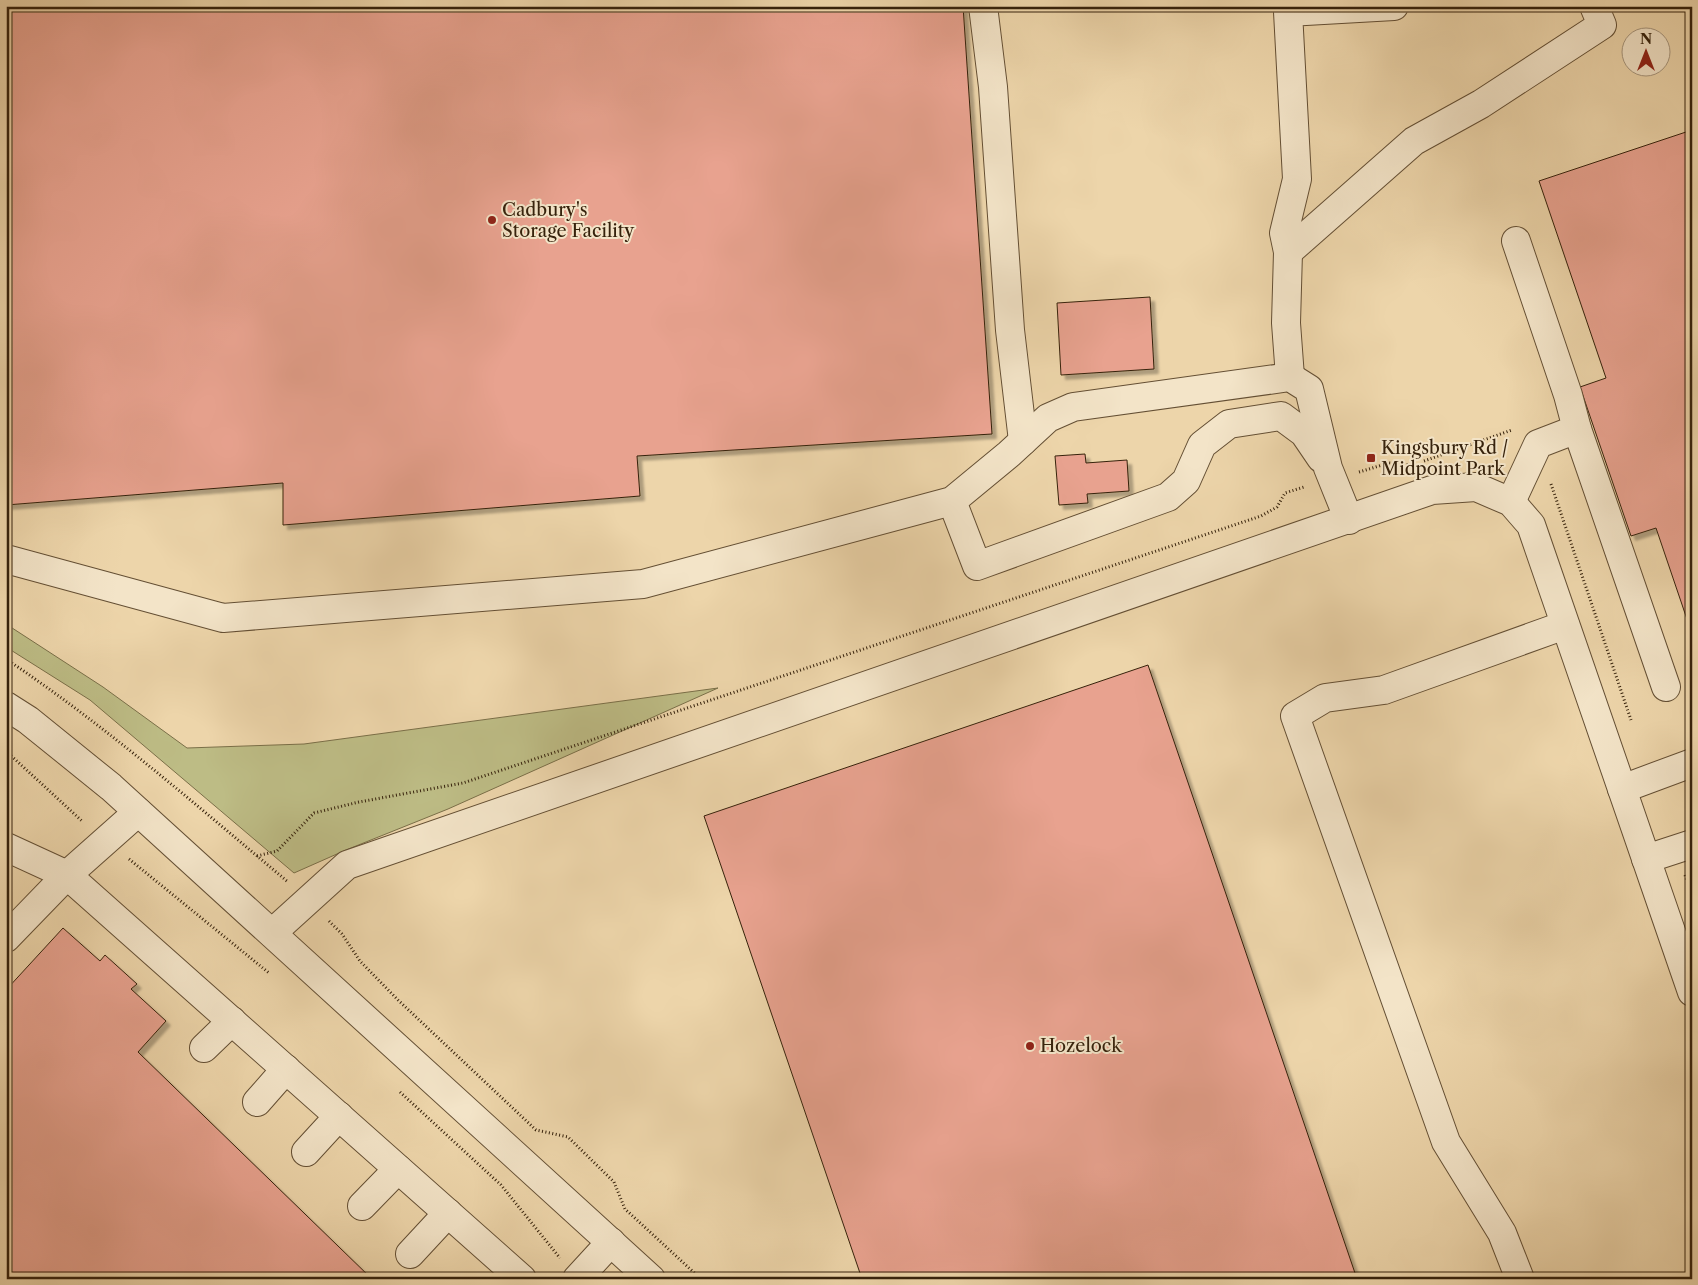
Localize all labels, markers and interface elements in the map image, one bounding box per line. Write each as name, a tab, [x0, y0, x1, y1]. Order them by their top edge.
north arrow	[1620, 28, 1670, 78]
text: N	[1640, 30, 1652, 48]
place label: Cadbury's Storage Facility	[502, 199, 635, 242]
marker: Cadbury's Storage Facility	[486, 214, 498, 226]
place label: Kingsbury Rd / Midpoint Park	[1381, 437, 1508, 480]
marker: Kingsbury Rd / Midpoint Park	[1365, 452, 1377, 464]
place label: Hozelock	[1040, 1035, 1123, 1057]
marker: Hozelock	[1024, 1040, 1036, 1052]

